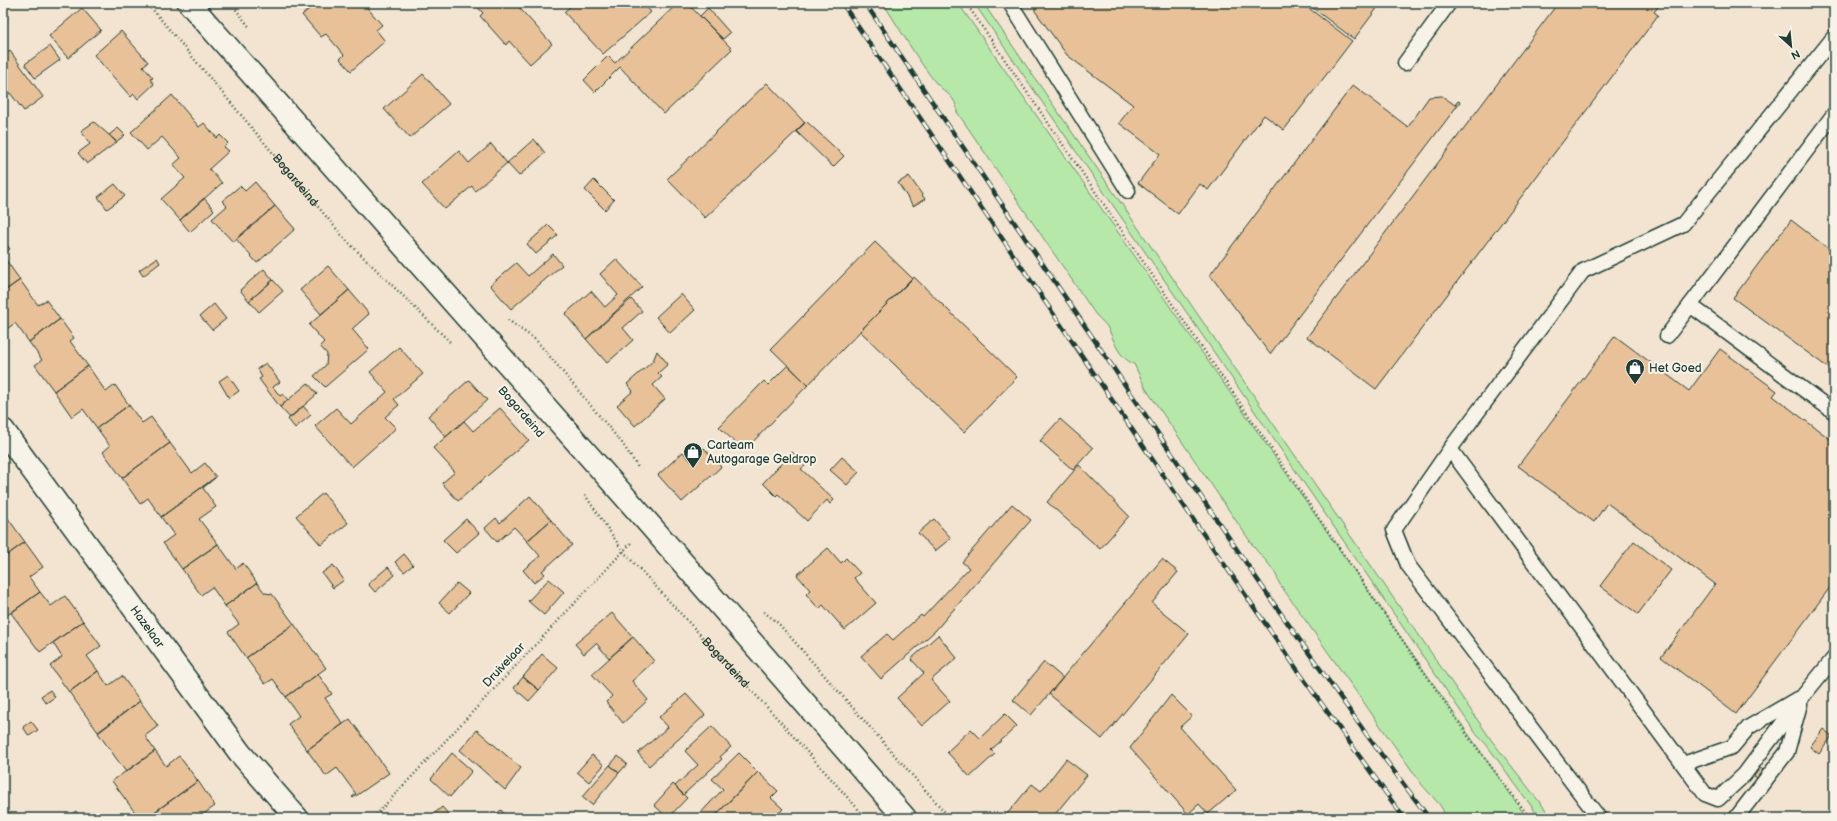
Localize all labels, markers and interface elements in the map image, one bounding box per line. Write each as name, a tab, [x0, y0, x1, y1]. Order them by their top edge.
north arrow	[1771, 26, 1811, 66]
text: N	[1789, 47, 1802, 62]
street label: Bogardeind	[269, 151, 322, 209]
shop icon: Het Goed	[1624, 357, 1646, 385]
place label: Het Goed	[1649, 361, 1702, 376]
street label: Bogardeind	[495, 383, 548, 441]
place label: Carteam Autogarage Geldrop	[707, 438, 816, 467]
shop icon: Carteam Autogarage Geldrop	[682, 441, 704, 469]
street label: Hazelaar	[127, 603, 168, 651]
street label: Bogardeind	[699, 634, 753, 691]
street label: Druivelaar	[480, 639, 529, 690]

